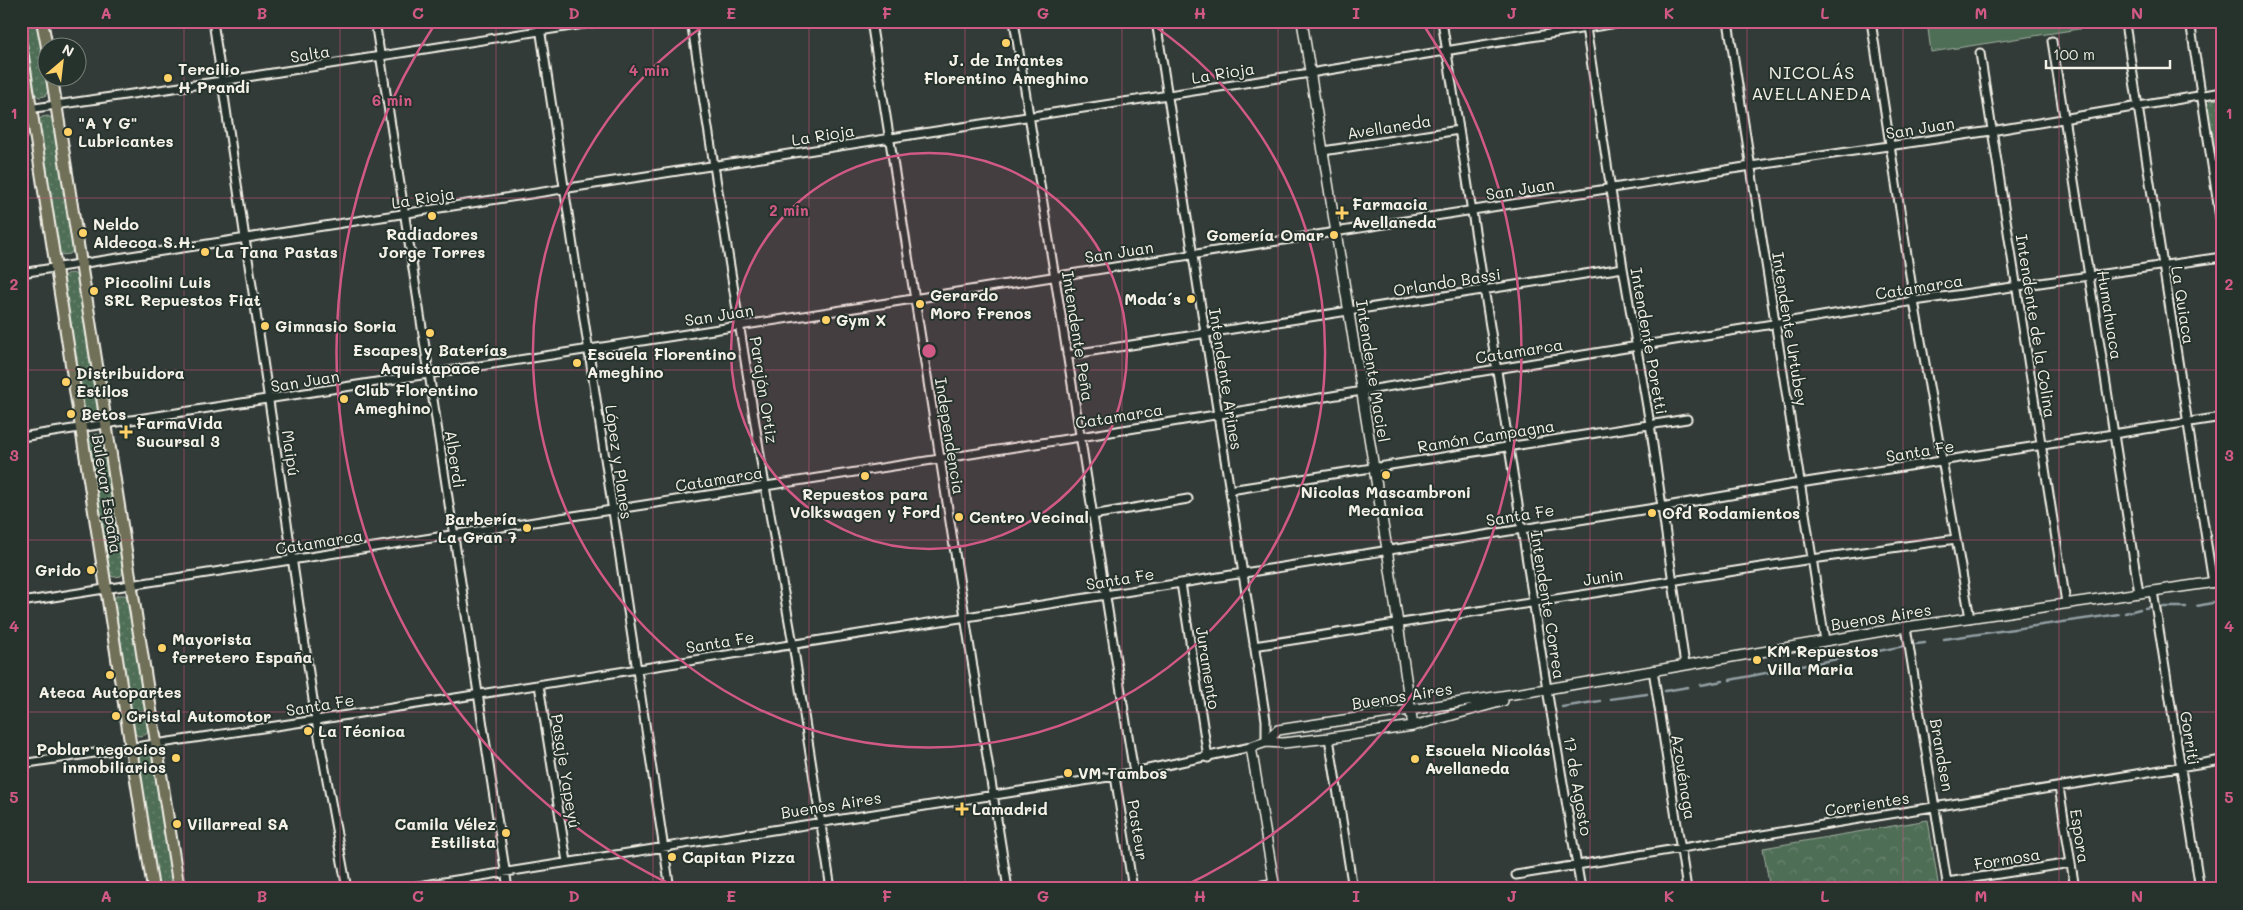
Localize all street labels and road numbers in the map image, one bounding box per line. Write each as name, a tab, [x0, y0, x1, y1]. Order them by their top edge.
street label: Salta	[289, 40, 331, 67]
street label: La Rioja	[1190, 57, 1256, 88]
street label: Avellaneda	[1345, 110, 1432, 144]
street label: San Juan	[1884, 112, 1956, 143]
street label: La Rioja	[790, 119, 856, 150]
street label: San Juan	[1484, 173, 1556, 204]
street label: La Rioja	[390, 182, 456, 213]
street label: Intendente de la Colina	[2012, 233, 2061, 419]
street label: San Juan	[1083, 236, 1155, 267]
street label: Intendente Urtubey	[1768, 250, 1813, 407]
street label: Orlando Bassi	[1392, 263, 1502, 300]
street label: La Quiaca	[2167, 264, 2200, 346]
street label: Intendente Poretti	[1626, 266, 1673, 416]
street label: Catamarca	[1874, 269, 1964, 304]
street label: Humahuaca	[2093, 269, 2128, 361]
street label: Intendente Peña	[1058, 270, 1099, 402]
street label: Intendente Maciel	[1352, 298, 1395, 443]
street label: San Juan	[683, 299, 755, 330]
street label: Intendente Arines	[1205, 307, 1248, 451]
street label: Catamarca	[1474, 333, 1564, 368]
street label: Parajón Ortiz	[746, 335, 783, 445]
street label: San Juan	[269, 365, 341, 396]
street label: Independencia	[931, 376, 970, 496]
street label: Catamarca	[1074, 398, 1164, 433]
street label: López y Planes	[601, 403, 638, 521]
street label: Ramón Campagna	[1416, 414, 1556, 457]
street label: Maipú	[278, 429, 305, 477]
street label: Alberdi	[441, 429, 470, 489]
street label: Bulevar España	[88, 433, 127, 555]
street label: Santa Fe	[1884, 435, 1956, 466]
street label: Catamarca	[674, 461, 764, 496]
street label: Santa Fe	[1484, 499, 1556, 530]
street label: Catamarca	[274, 524, 364, 559]
street label: Intendente Correa	[1526, 529, 1571, 680]
street label: Santa Fe	[1084, 563, 1156, 594]
street label: Junin	[1581, 563, 1624, 590]
street label: Buenos Aires	[1829, 598, 1933, 635]
street label: Juramento	[1192, 625, 1225, 711]
street label: Santa Fe	[684, 626, 756, 657]
street label: Buenos Aires	[1350, 677, 1454, 714]
street label: Santa Fe	[284, 689, 356, 720]
street label: Gorriti	[2176, 709, 2205, 766]
street label: Pasaje Yapeyú	[547, 712, 586, 829]
street label: Brandsen	[1926, 717, 1959, 793]
street label: Azcuénaga	[1667, 733, 1702, 821]
street label: 17 de Agosto	[1559, 735, 1598, 837]
street label: Buenos Aires	[779, 786, 883, 823]
street label: Corrientes	[1823, 786, 1911, 821]
street label: Pasteur	[1123, 798, 1154, 862]
street label: Espora	[2066, 807, 2095, 864]
street label: Formosa	[1972, 843, 2041, 874]

